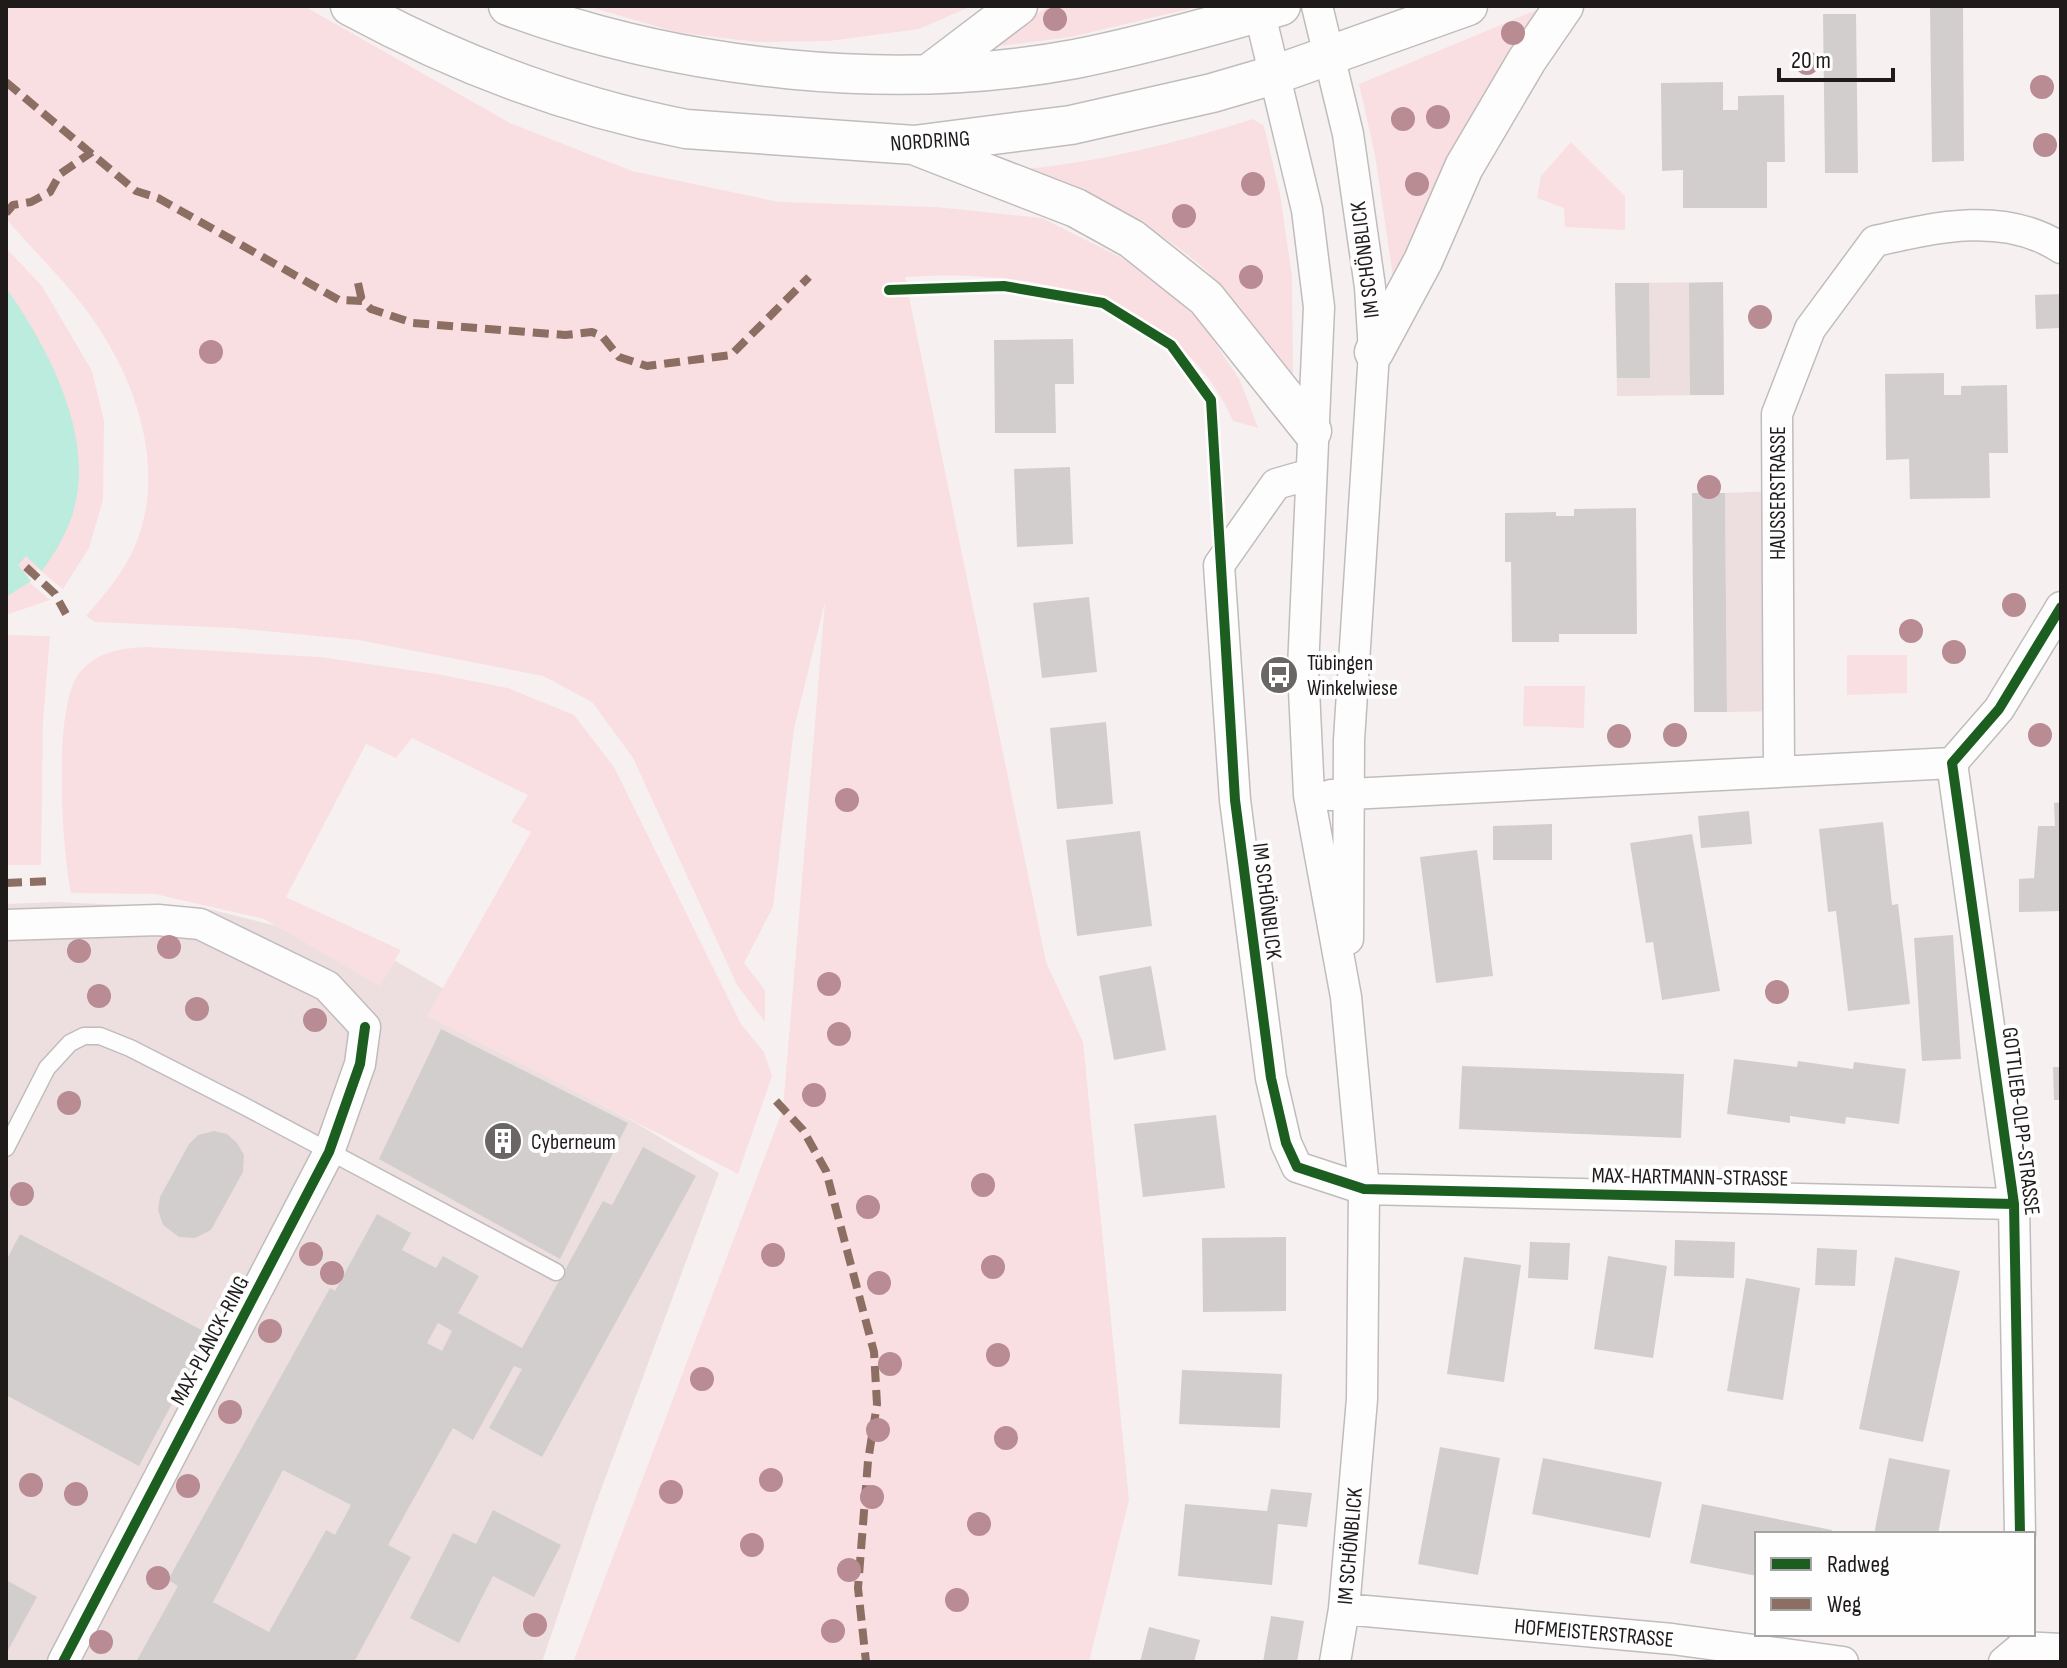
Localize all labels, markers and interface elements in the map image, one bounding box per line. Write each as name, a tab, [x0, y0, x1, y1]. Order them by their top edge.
scale bar	[1779, 32, 1893, 82]
text: 20 m	[1791, 46, 1831, 75]
street label: NORDRING	[889, 125, 971, 158]
street label: IM SCHÖNBLICK	[1345, 200, 1386, 320]
street label: HAUSSERSTRASSE	[1765, 426, 1792, 560]
place label: Tübingen Winkelwiese	[1307, 650, 1398, 702]
bus stop icon: Tübingen Winkelwiese	[1258, 654, 1300, 696]
street label: IM SCHÖNBLICK	[1246, 841, 1287, 961]
street label: GOTTLIEB-OLPP-STRASSE	[1996, 1025, 2045, 1217]
building icon: Cyberneum	[482, 1120, 524, 1162]
place label: Cyberneum	[531, 1129, 616, 1156]
street label: MAX-HARTMANN-STRASSE	[1591, 1162, 1789, 1193]
street label: MAX-PLANCK-RING	[165, 1271, 256, 1410]
street label: IM SCHÖNBLICK	[1332, 1486, 1369, 1606]
legend	[1755, 1532, 2035, 1636]
text: Radweg	[1827, 1550, 1890, 1579]
text: Weg	[1827, 1590, 1861, 1619]
street label: HOFMEISTERSTRASSE	[1513, 1613, 1675, 1654]

